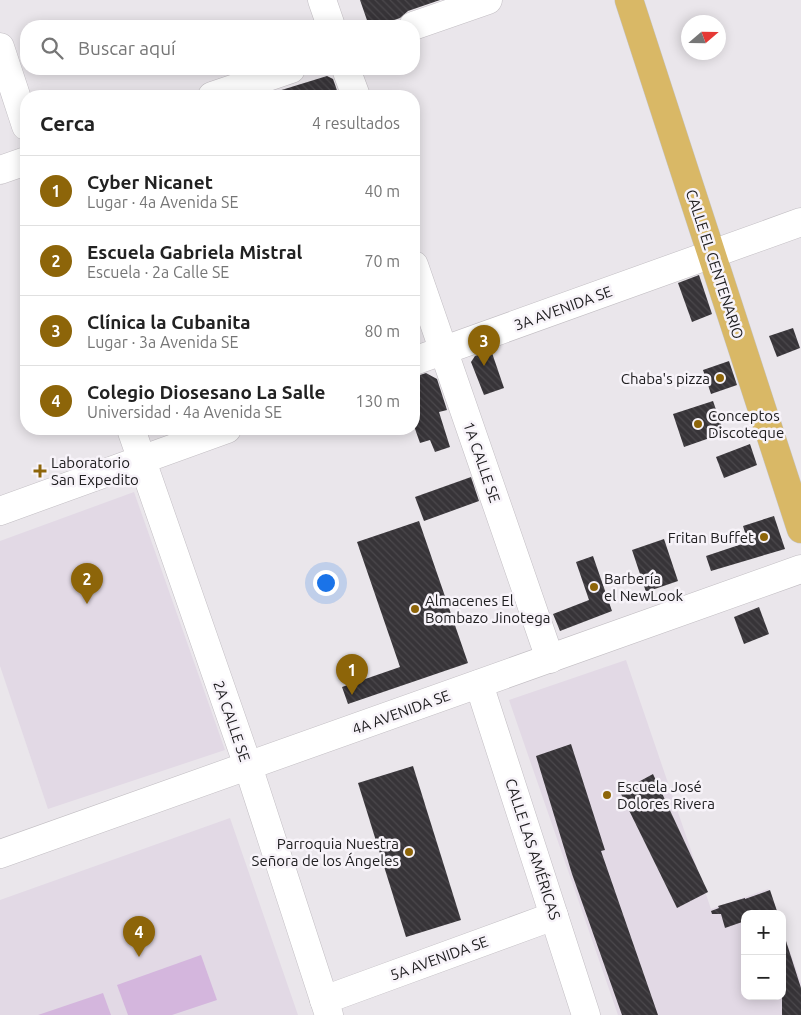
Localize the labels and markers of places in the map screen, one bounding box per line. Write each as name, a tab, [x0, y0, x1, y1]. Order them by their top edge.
pin: 3	[468, 325, 500, 366]
place label: Chaba's pizza	[621, 370, 710, 387]
marker: Chaba's pizza	[714, 372, 726, 384]
place label: Conceptos Discoteque	[708, 407, 784, 441]
marker: Conceptos Discoteque	[692, 418, 704, 430]
place label: Laboratorio San Expedito	[51, 454, 139, 488]
marker: Laboratorio San Expedito	[33, 464, 47, 478]
place label: Fritan Buffet	[668, 529, 754, 546]
marker: Fritan Buffet	[758, 531, 770, 543]
pin: 2	[71, 563, 103, 604]
place label: Barbería el NewLook	[604, 570, 683, 604]
marker: Barbería el NewLook	[588, 581, 600, 593]
place label: Almacenes El Bombazo Jinotega	[425, 592, 551, 626]
marker: Almacenes El Bombazo Jinotega	[409, 603, 421, 615]
pin: 1	[336, 654, 368, 695]
place label: Escuela José Dolores Rivera	[617, 778, 715, 812]
marker: Escuela José Dolores Rivera	[601, 789, 613, 801]
place label: Parroquia Nuestra Señora de los Ángeles	[252, 835, 399, 869]
marker: Parroquia Nuestra Señora de los Ángeles	[403, 846, 415, 858]
pin: 4	[123, 916, 155, 957]

